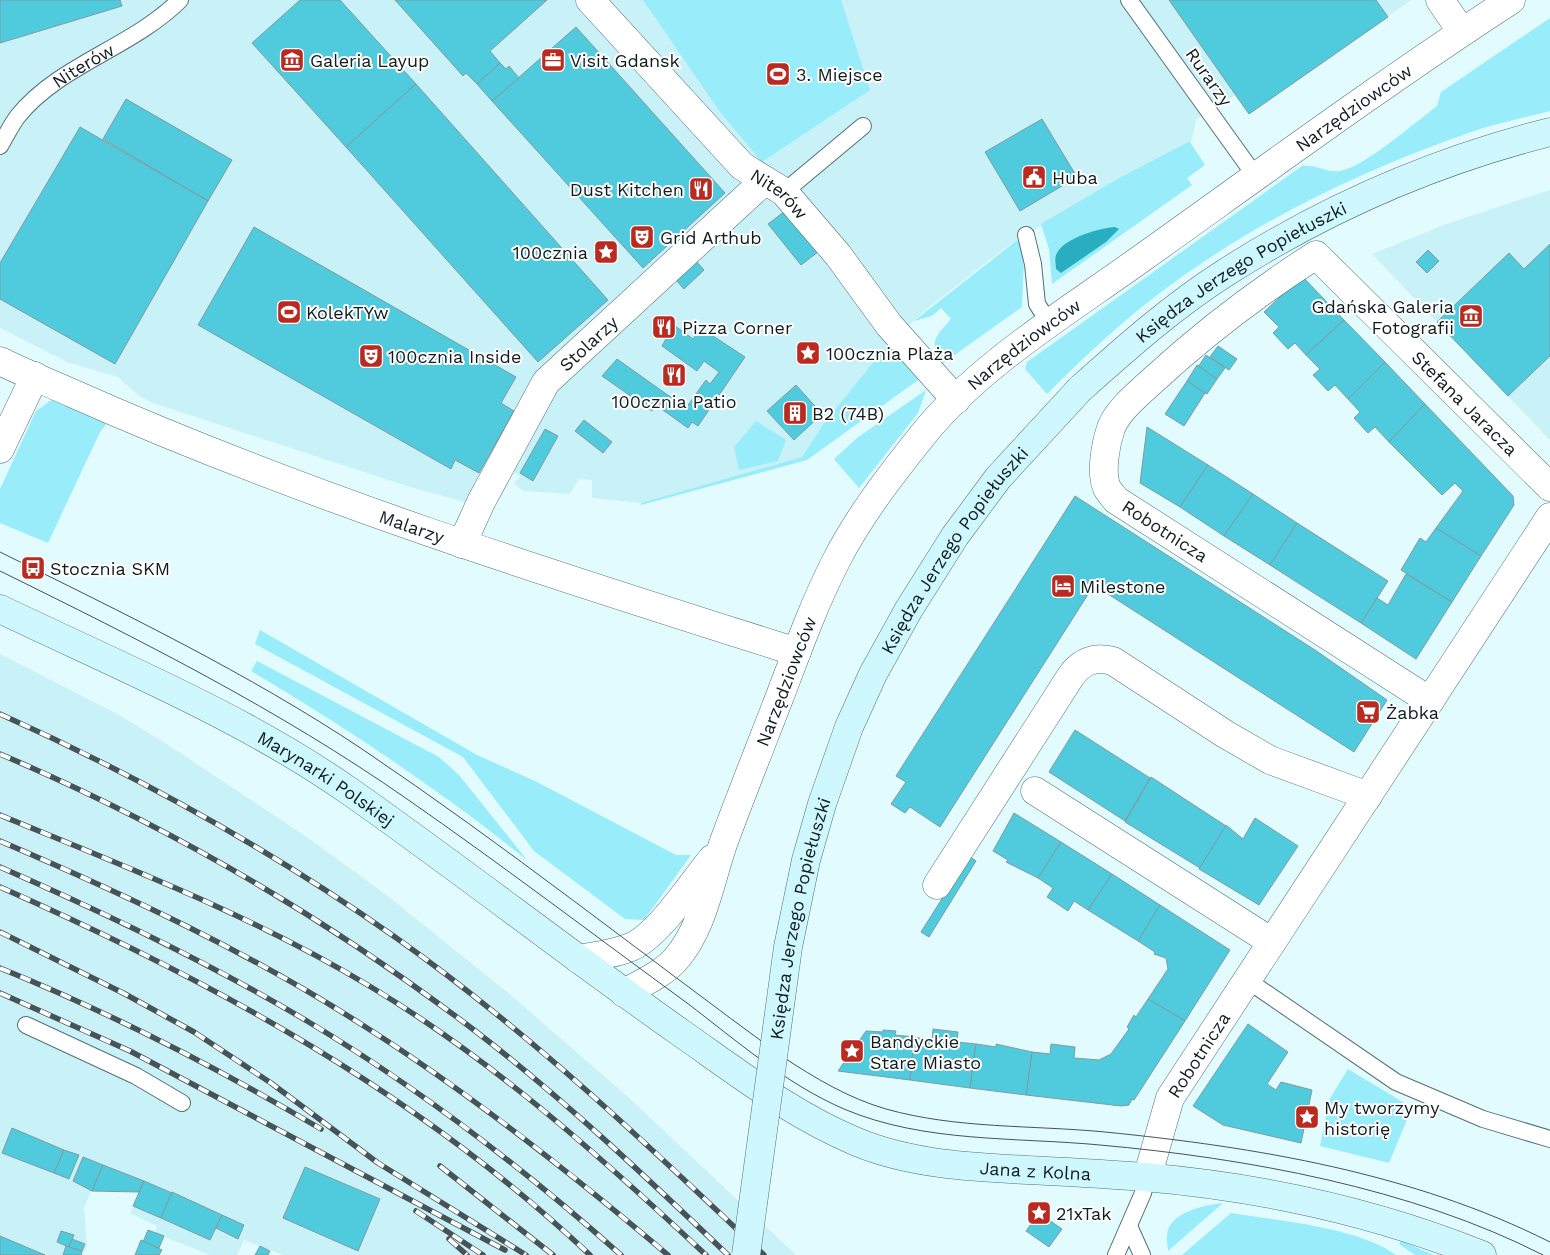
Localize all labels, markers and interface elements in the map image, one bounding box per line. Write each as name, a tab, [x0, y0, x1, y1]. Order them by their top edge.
street label: Niterów	[48, 38, 118, 92]
street label: Rurarzy	[1181, 44, 1237, 111]
museum icon: Galeria Layup	[279, 47, 305, 73]
office icon: Visit Gdansk	[540, 47, 566, 73]
place label: Galeria Layup	[310, 50, 429, 71]
place label: Visit Gdansk	[570, 50, 680, 71]
street label: Narzędziowców	[1291, 59, 1416, 155]
sports icon: 3. Miejsce	[765, 61, 791, 87]
place label: 3. Miejsce	[796, 64, 883, 85]
street label: Niterów	[747, 164, 813, 223]
public building icon: Huba	[1021, 164, 1047, 190]
place label: Huba	[1052, 167, 1098, 188]
restaurant icon: Dust Kitchen	[688, 176, 714, 202]
place label: Dust Kitchen	[570, 179, 684, 200]
street label: Księdza Jerzego Popiełuszki	[1131, 197, 1350, 347]
theatre icon: Grid Arthub	[629, 224, 655, 250]
place label: Grid Arthub	[660, 227, 762, 248]
place icon: 100cznia	[593, 239, 619, 265]
place label: 100cznia	[513, 242, 588, 263]
street label: Narzędziowców	[962, 294, 1084, 394]
place label: Gdańska Galeria Fotografii	[1311, 296, 1454, 338]
sports icon: KolekTYw	[276, 299, 302, 325]
place label: KolekTYw	[306, 302, 388, 323]
museum icon: Gdańska Galeria Fotografii	[1458, 303, 1484, 329]
street label: Stolarzy	[555, 311, 622, 375]
restaurant icon: Pizza Corner	[651, 314, 677, 340]
place label: Pizza Corner	[682, 317, 792, 338]
place icon: 100cznia Plaża	[795, 340, 821, 366]
theatre icon: 100cznia Inside	[358, 343, 384, 369]
place label: 100cznia Plaża	[826, 343, 953, 364]
place label: 100cznia Inside	[388, 346, 521, 367]
street label: Stefana Jaracza	[1408, 346, 1522, 460]
restaurant icon: 100cznia Patio	[661, 362, 687, 388]
place label: 100cznia Patio	[612, 391, 736, 412]
building icon: B2 (74B)	[782, 400, 808, 426]
place label: B2 (74B)	[812, 403, 884, 424]
street label: Księdza Jerzego Popiełuszki	[876, 442, 1032, 657]
street label: Robotnicza	[1118, 496, 1212, 566]
street label: Malarzy	[377, 505, 448, 547]
bus stop icon: Stocznia SKM	[20, 555, 46, 581]
place label: Stocznia SKM	[50, 558, 170, 579]
hotel icon: Milestone	[1050, 573, 1076, 599]
place label: Milestone	[1080, 576, 1165, 597]
street label: Narzędziowców	[751, 613, 820, 749]
supermarket icon: Żabka	[1355, 699, 1381, 725]
place label: Żabka	[1386, 702, 1439, 723]
street label: Marynarki Polskiej	[254, 726, 399, 830]
street label: Księdza Jerzego Popiełuszki	[765, 794, 834, 1041]
street label: Robotnicza	[1163, 1008, 1234, 1101]
place label: Bandyckie Stare Miasto	[870, 1031, 981, 1073]
place icon: Bandyckie Stare Miasto	[839, 1038, 865, 1064]
place label: My tworzymy historię	[1324, 1097, 1440, 1139]
place icon: My tworzymy historię	[1294, 1104, 1320, 1130]
street label: Jana z Kolna	[979, 1157, 1092, 1184]
place icon: 21xTak	[1026, 1200, 1052, 1226]
place label: 21xTak	[1056, 1203, 1111, 1224]

